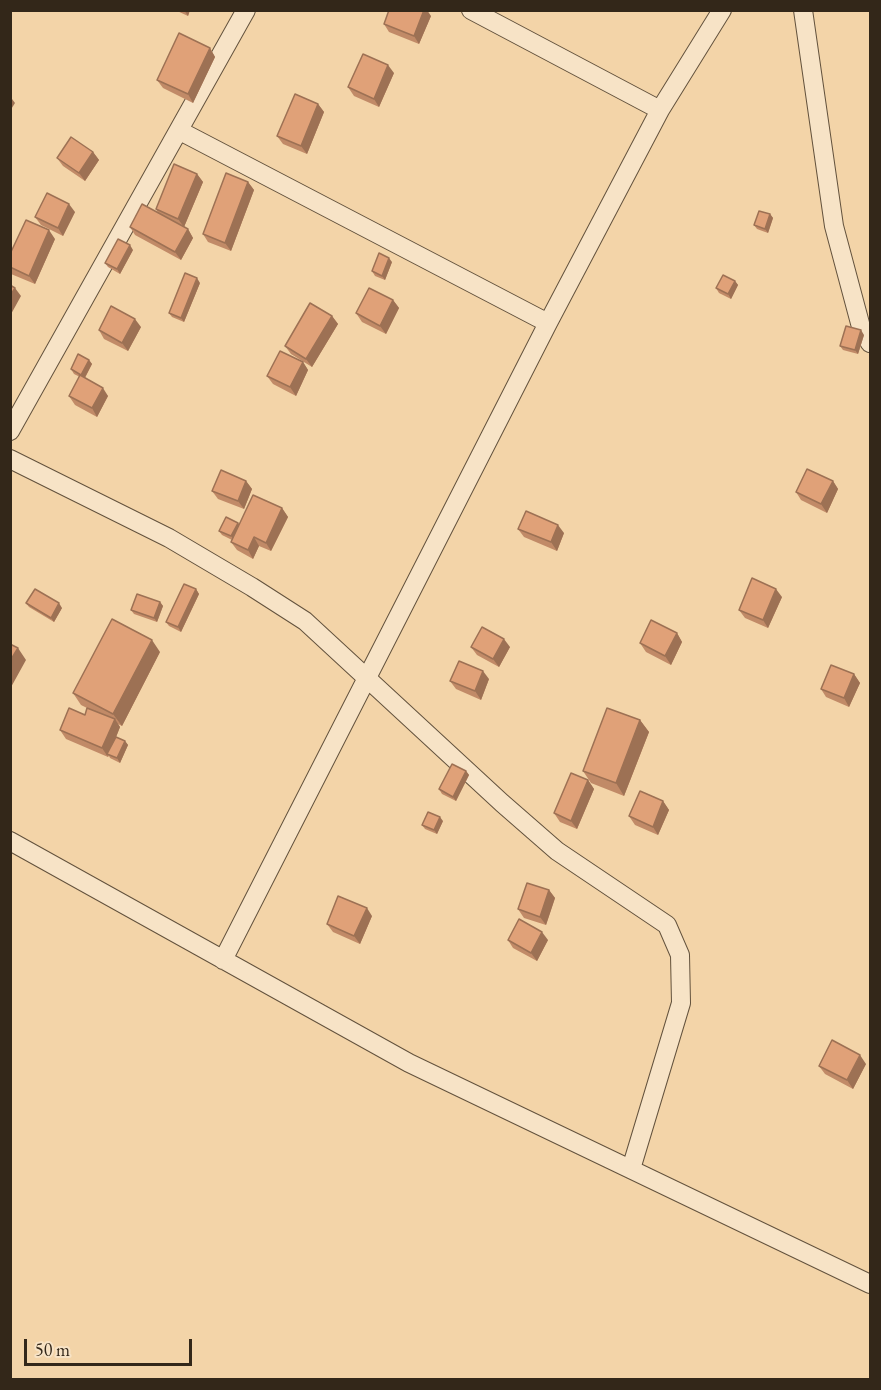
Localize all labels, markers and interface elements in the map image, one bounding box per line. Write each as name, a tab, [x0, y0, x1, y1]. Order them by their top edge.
scale bar	[27, 1327, 195, 1365]
text: 50 m	[35, 1338, 70, 1361]

